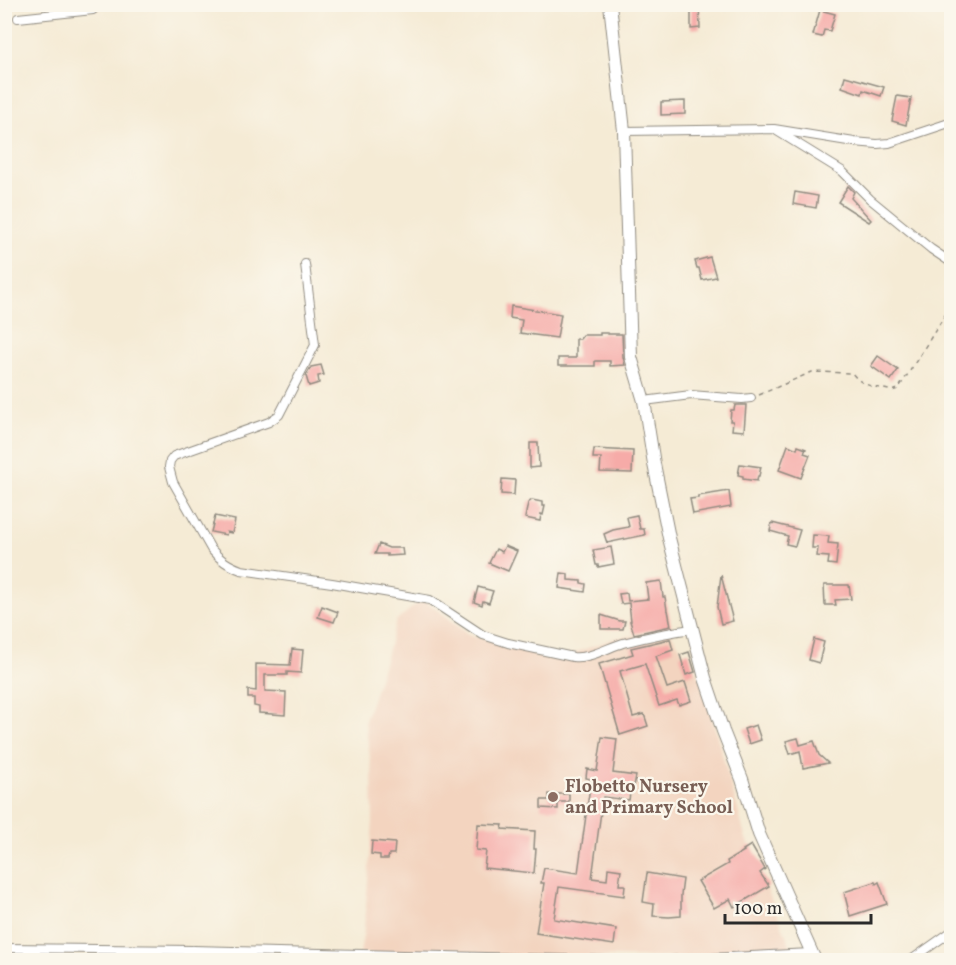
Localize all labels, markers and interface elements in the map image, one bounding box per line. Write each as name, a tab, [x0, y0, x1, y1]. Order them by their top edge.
place label: Flobetto Nursery and Primary School	[565, 775, 733, 821]
marker: Flobetto Nursery and Primary School	[546, 790, 560, 804]
scale bar	[725, 887, 870, 925]
text: 100 m	[734, 897, 783, 922]

